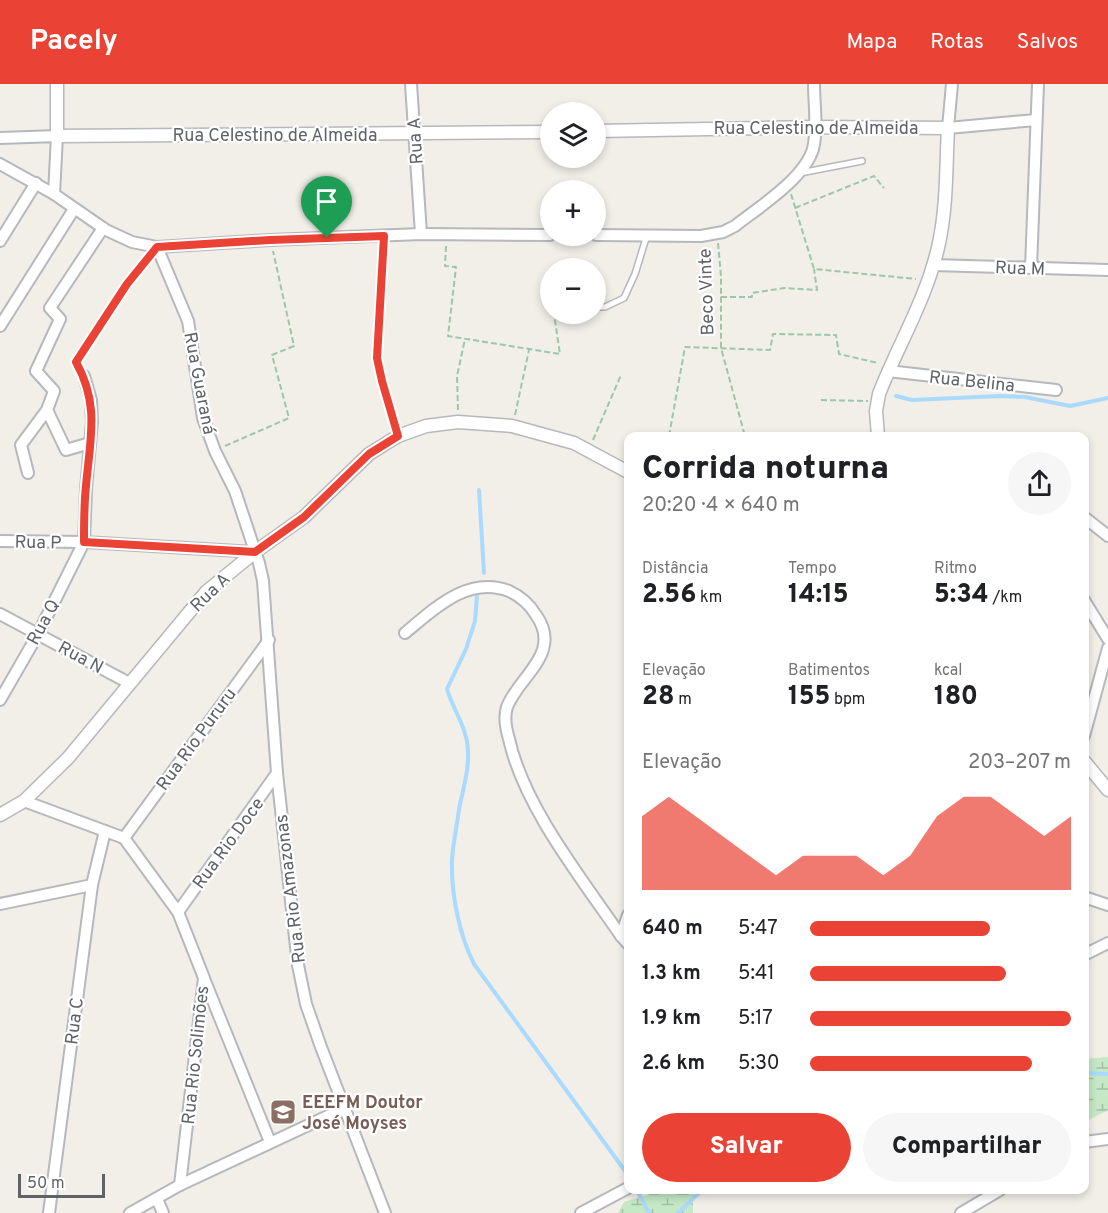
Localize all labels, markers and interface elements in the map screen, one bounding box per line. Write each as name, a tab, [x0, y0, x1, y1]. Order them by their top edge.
text: Pacely	[30, 24, 118, 60]
text: Mapa	[847, 29, 897, 56]
text: Rotas	[930, 29, 984, 56]
text: Salvos	[1017, 29, 1078, 56]
map controls	[540, 102, 606, 324]
button: layers	[540, 102, 606, 168]
street label: Rua A	[403, 117, 430, 165]
street label: Rua Celestino de Almeida	[714, 118, 918, 141]
street label: Rua Celestino de Almeida	[173, 125, 377, 148]
pin	[301, 176, 352, 238]
button: +	[540, 180, 606, 246]
icon: arrive	[310, 185, 343, 218]
street label: Beco Vinte	[694, 248, 721, 336]
street label: Rua M	[994, 257, 1045, 282]
button: −	[540, 258, 606, 324]
street label: Rua Guaraná	[177, 330, 220, 437]
street label: Rua Belina	[928, 367, 1016, 398]
text: Corrida noturna	[642, 449, 889, 491]
button: share	[1008, 452, 1071, 515]
text: 20:20 · 4 × 640 m	[642, 493, 800, 519]
street label: Rua P	[14, 532, 62, 555]
text: Distância	[642, 559, 708, 579]
text: Tempo	[788, 559, 837, 579]
text: Ritmo	[934, 559, 977, 579]
street label: Rua A	[186, 568, 236, 618]
text: 2.56	[642, 579, 696, 612]
text: 14:15	[788, 579, 849, 612]
text: 5:34	[934, 579, 989, 612]
text: km	[696, 588, 722, 608]
text: /km	[989, 588, 1022, 608]
street label: Rua Q	[23, 596, 66, 650]
street label: Rua N	[54, 637, 107, 680]
text: Elevação	[642, 661, 706, 681]
text: Batimentos	[788, 661, 870, 681]
text: kcal	[934, 661, 962, 681]
text: 28	[642, 681, 674, 714]
text: 155	[788, 681, 830, 714]
text: 180	[934, 681, 978, 714]
street label: Rua Rio Pururu	[152, 684, 242, 796]
text: m	[674, 690, 692, 710]
text: bpm	[830, 690, 865, 710]
text: Elevação	[642, 750, 722, 776]
text: 203–207 m	[968, 750, 1071, 776]
street label: Rua Rio Doce	[188, 794, 270, 894]
street label: Rua Rio Amazonas	[271, 813, 312, 965]
text: 640 m	[642, 916, 703, 942]
text: 5:47	[738, 916, 778, 942]
text: 1.3 km	[642, 961, 701, 987]
text: 5:41	[738, 961, 775, 987]
street label: Rua Rio Solimões	[178, 985, 215, 1126]
street label: Rua C	[61, 996, 90, 1046]
text: 1.9 km	[642, 1006, 701, 1032]
text: 5:17	[738, 1006, 773, 1032]
text: 2.6 km	[642, 1051, 705, 1077]
text: 5:30	[738, 1051, 780, 1077]
place label: EEEFM Doutor José Moyses	[302, 1092, 423, 1136]
school or university icon: EEEFM Doutor José Moyses	[268, 1097, 298, 1127]
button: Salvar	[642, 1113, 851, 1182]
button: Compartilhar	[863, 1113, 1071, 1182]
scale bar	[18, 1171, 105, 1198]
text: 50 m	[27, 1174, 65, 1194]

